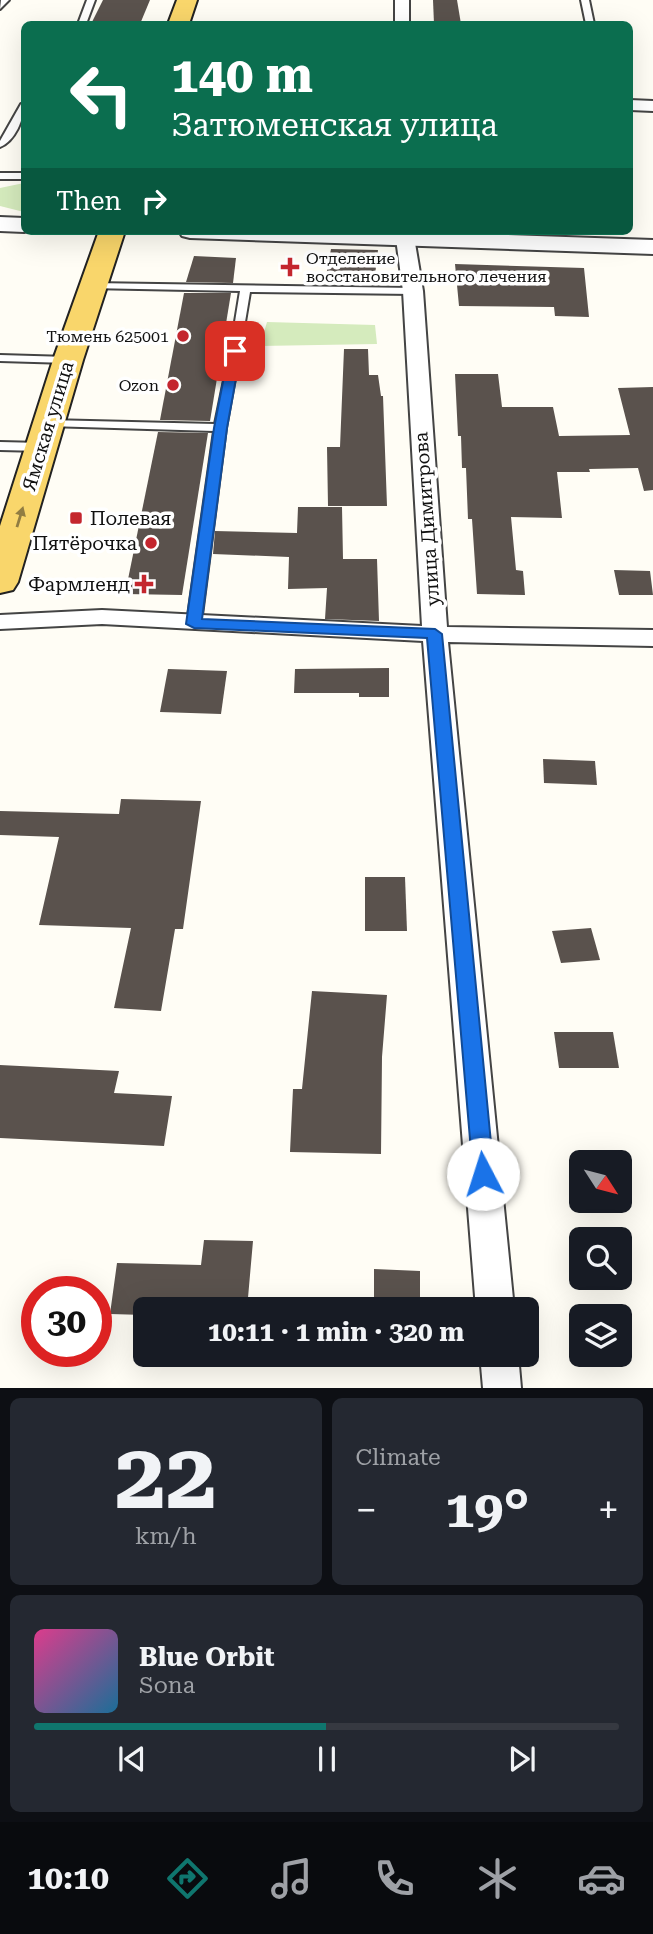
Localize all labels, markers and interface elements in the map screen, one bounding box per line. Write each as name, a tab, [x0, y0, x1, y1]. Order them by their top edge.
text: 140 m	[171, 47, 313, 104]
icon: left	[56, 49, 147, 140]
text: Затюменская улица	[171, 106, 498, 144]
icon: right	[135, 182, 173, 220]
text: Then	[56, 186, 121, 216]
place label: Отделение восстановительного лечения	[306, 249, 547, 286]
marker: Отделение восстановительного лечения	[280, 257, 300, 277]
pin	[205, 321, 265, 381]
place label: Тюмень 625001	[46, 327, 169, 346]
marker: Тюмень 625001	[175, 328, 191, 344]
icon: arrive	[216, 332, 254, 370]
street label: Ямская улица	[17, 358, 79, 494]
place label: Ozon	[119, 376, 159, 395]
marker: Ozon	[165, 377, 181, 393]
street label: улица Димитрова	[409, 430, 445, 607]
one-way arrow	[16, 506, 26, 527]
place label: Полевая	[90, 507, 172, 530]
marker: Полевая	[68, 510, 84, 526]
place label: Пятёрочка	[32, 532, 138, 555]
marker: Пятёрочка	[143, 535, 159, 551]
place label: Фармленд	[28, 573, 130, 596]
marker: Фармленд	[136, 576, 152, 592]
position arrow	[446, 1137, 520, 1211]
north arrow	[569, 1150, 632, 1213]
map controls	[569, 1150, 632, 1367]
button: search	[569, 1227, 632, 1290]
speed limit sign: 30	[21, 1276, 112, 1367]
button: layers	[569, 1304, 632, 1367]
text: 10:11 · 1 min · 320 m	[208, 1317, 464, 1347]
text: 22	[115, 1424, 217, 1530]
text: Climate	[356, 1444, 441, 1471]
text: 19°	[445, 1479, 529, 1540]
text: −	[356, 1488, 377, 1532]
text: +	[598, 1488, 619, 1532]
text: km/h	[135, 1523, 197, 1550]
text: Blue Orbit	[139, 1642, 275, 1672]
text: Sona	[139, 1672, 195, 1699]
icon: previous	[113, 1740, 151, 1778]
icon: pause	[308, 1740, 346, 1778]
icon: next	[503, 1740, 541, 1778]
icon: directions	[163, 1854, 212, 1903]
icon: music	[267, 1854, 316, 1903]
icon: phone	[370, 1854, 419, 1903]
icon: climate	[473, 1854, 522, 1903]
icon: car	[577, 1854, 626, 1903]
text: 10:10	[27, 1859, 109, 1897]

